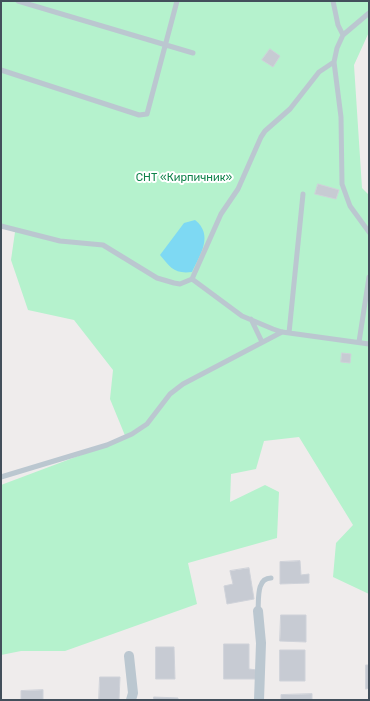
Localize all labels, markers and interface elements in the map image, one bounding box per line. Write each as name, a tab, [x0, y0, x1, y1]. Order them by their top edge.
park label: СНТ «Кирпичник»	[136, 171, 232, 185]

